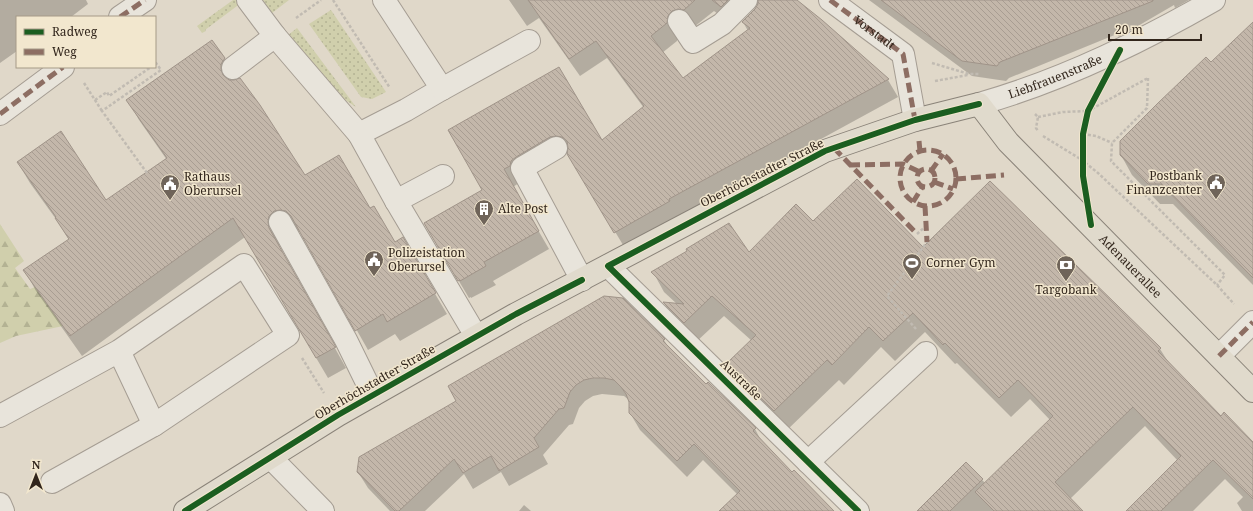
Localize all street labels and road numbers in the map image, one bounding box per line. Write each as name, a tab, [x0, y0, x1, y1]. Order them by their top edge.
street label: Vorstadt	[850, 11, 899, 53]
street label: Liebfrauenstraße	[1006, 50, 1105, 103]
street label: Oberhöchstadter Straße	[697, 134, 827, 211]
street label: Adenauerallee	[1095, 230, 1166, 302]
street label: Oberhöchstadter Straße	[311, 340, 438, 423]
street label: Austraße	[717, 356, 766, 404]

